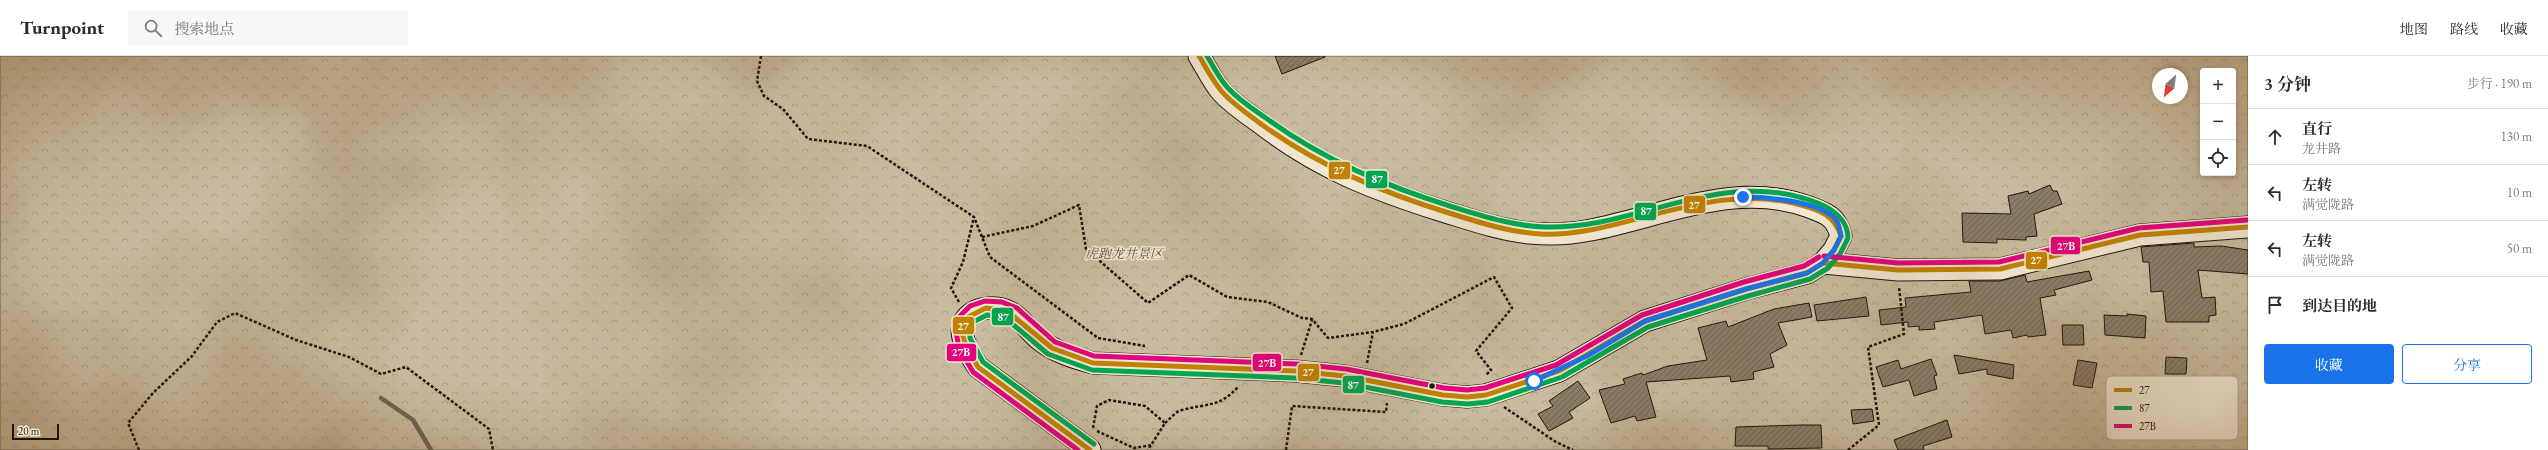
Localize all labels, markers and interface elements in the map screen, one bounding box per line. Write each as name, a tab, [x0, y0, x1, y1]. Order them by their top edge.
search box	[128, 10, 408, 46]
text: Turnpoint	[20, 15, 104, 40]
icon: search	[142, 17, 164, 39]
text: 搜索地点	[174, 19, 234, 38]
text: 地图	[2400, 20, 2428, 38]
text: 路线	[2450, 20, 2478, 38]
text: 收藏	[2500, 20, 2528, 38]
north arrow	[2152, 68, 2188, 104]
map controls	[2200, 68, 2236, 176]
button: +	[2200, 68, 2236, 104]
text: 3 分钟	[2264, 73, 2311, 95]
text: 步行 · 190 m	[2467, 75, 2532, 92]
button: −	[2200, 104, 2236, 140]
text: 直行	[2302, 119, 2332, 138]
icon: ahead	[2264, 126, 2286, 148]
text: 130 m	[2501, 128, 2532, 145]
button: locate	[2200, 140, 2236, 176]
text: 龙井路	[2302, 140, 2341, 157]
line badge: 27	[1328, 161, 1351, 180]
text: 27	[1333, 163, 1345, 177]
line badge: 87	[1365, 170, 1388, 189]
text: 87	[1371, 172, 1383, 186]
text: 左转	[2302, 175, 2332, 194]
icon: left	[2264, 182, 2286, 204]
text: 10 m	[2507, 184, 2532, 201]
route end	[1734, 188, 1752, 206]
line badge: 27	[1683, 195, 1706, 214]
text: 满觉陇路	[2302, 196, 2354, 213]
text: 27	[1688, 198, 1700, 212]
line badge: 87	[1634, 202, 1657, 221]
text: 87	[1640, 204, 1652, 218]
text: 左转	[2302, 231, 2332, 250]
line badge: 27B	[2050, 236, 2081, 255]
icon: left	[2264, 238, 2286, 260]
text: 27B	[2057, 239, 2075, 253]
text: 50 m	[2507, 240, 2532, 257]
park label: 虎跑龙井景区	[1085, 245, 1165, 262]
line badge: 27	[2025, 251, 2048, 270]
text: 满觉陇路	[2302, 252, 2354, 269]
text: 27	[2030, 253, 2042, 267]
icon: arrive	[2264, 294, 2286, 316]
text: 到达目的地	[2302, 296, 2377, 315]
line badge: 87	[991, 307, 1014, 326]
text: 87	[997, 310, 1009, 324]
line badge: 27	[952, 316, 975, 335]
text: 27	[957, 319, 969, 333]
line badge: 27B	[946, 343, 977, 362]
button: 收藏	[2264, 344, 2394, 384]
button: 分享	[2402, 344, 2532, 384]
text: 27B	[952, 345, 970, 359]
line badge: 27B	[1252, 353, 1282, 372]
text: 27B	[1258, 356, 1276, 370]
line badge: 27	[1297, 363, 1320, 382]
text: 27	[1302, 365, 1314, 379]
route start	[1525, 372, 1543, 390]
line badge: 87	[1342, 375, 1365, 394]
legend	[2106, 376, 2238, 440]
text: 87	[1347, 378, 1359, 392]
unlabelled marker	[1427, 381, 1437, 391]
text: 27	[2139, 383, 2150, 397]
text: 87	[2139, 401, 2150, 415]
text: 27B	[2139, 419, 2157, 433]
scale bar	[12, 422, 59, 441]
text: 20 m	[18, 424, 39, 438]

